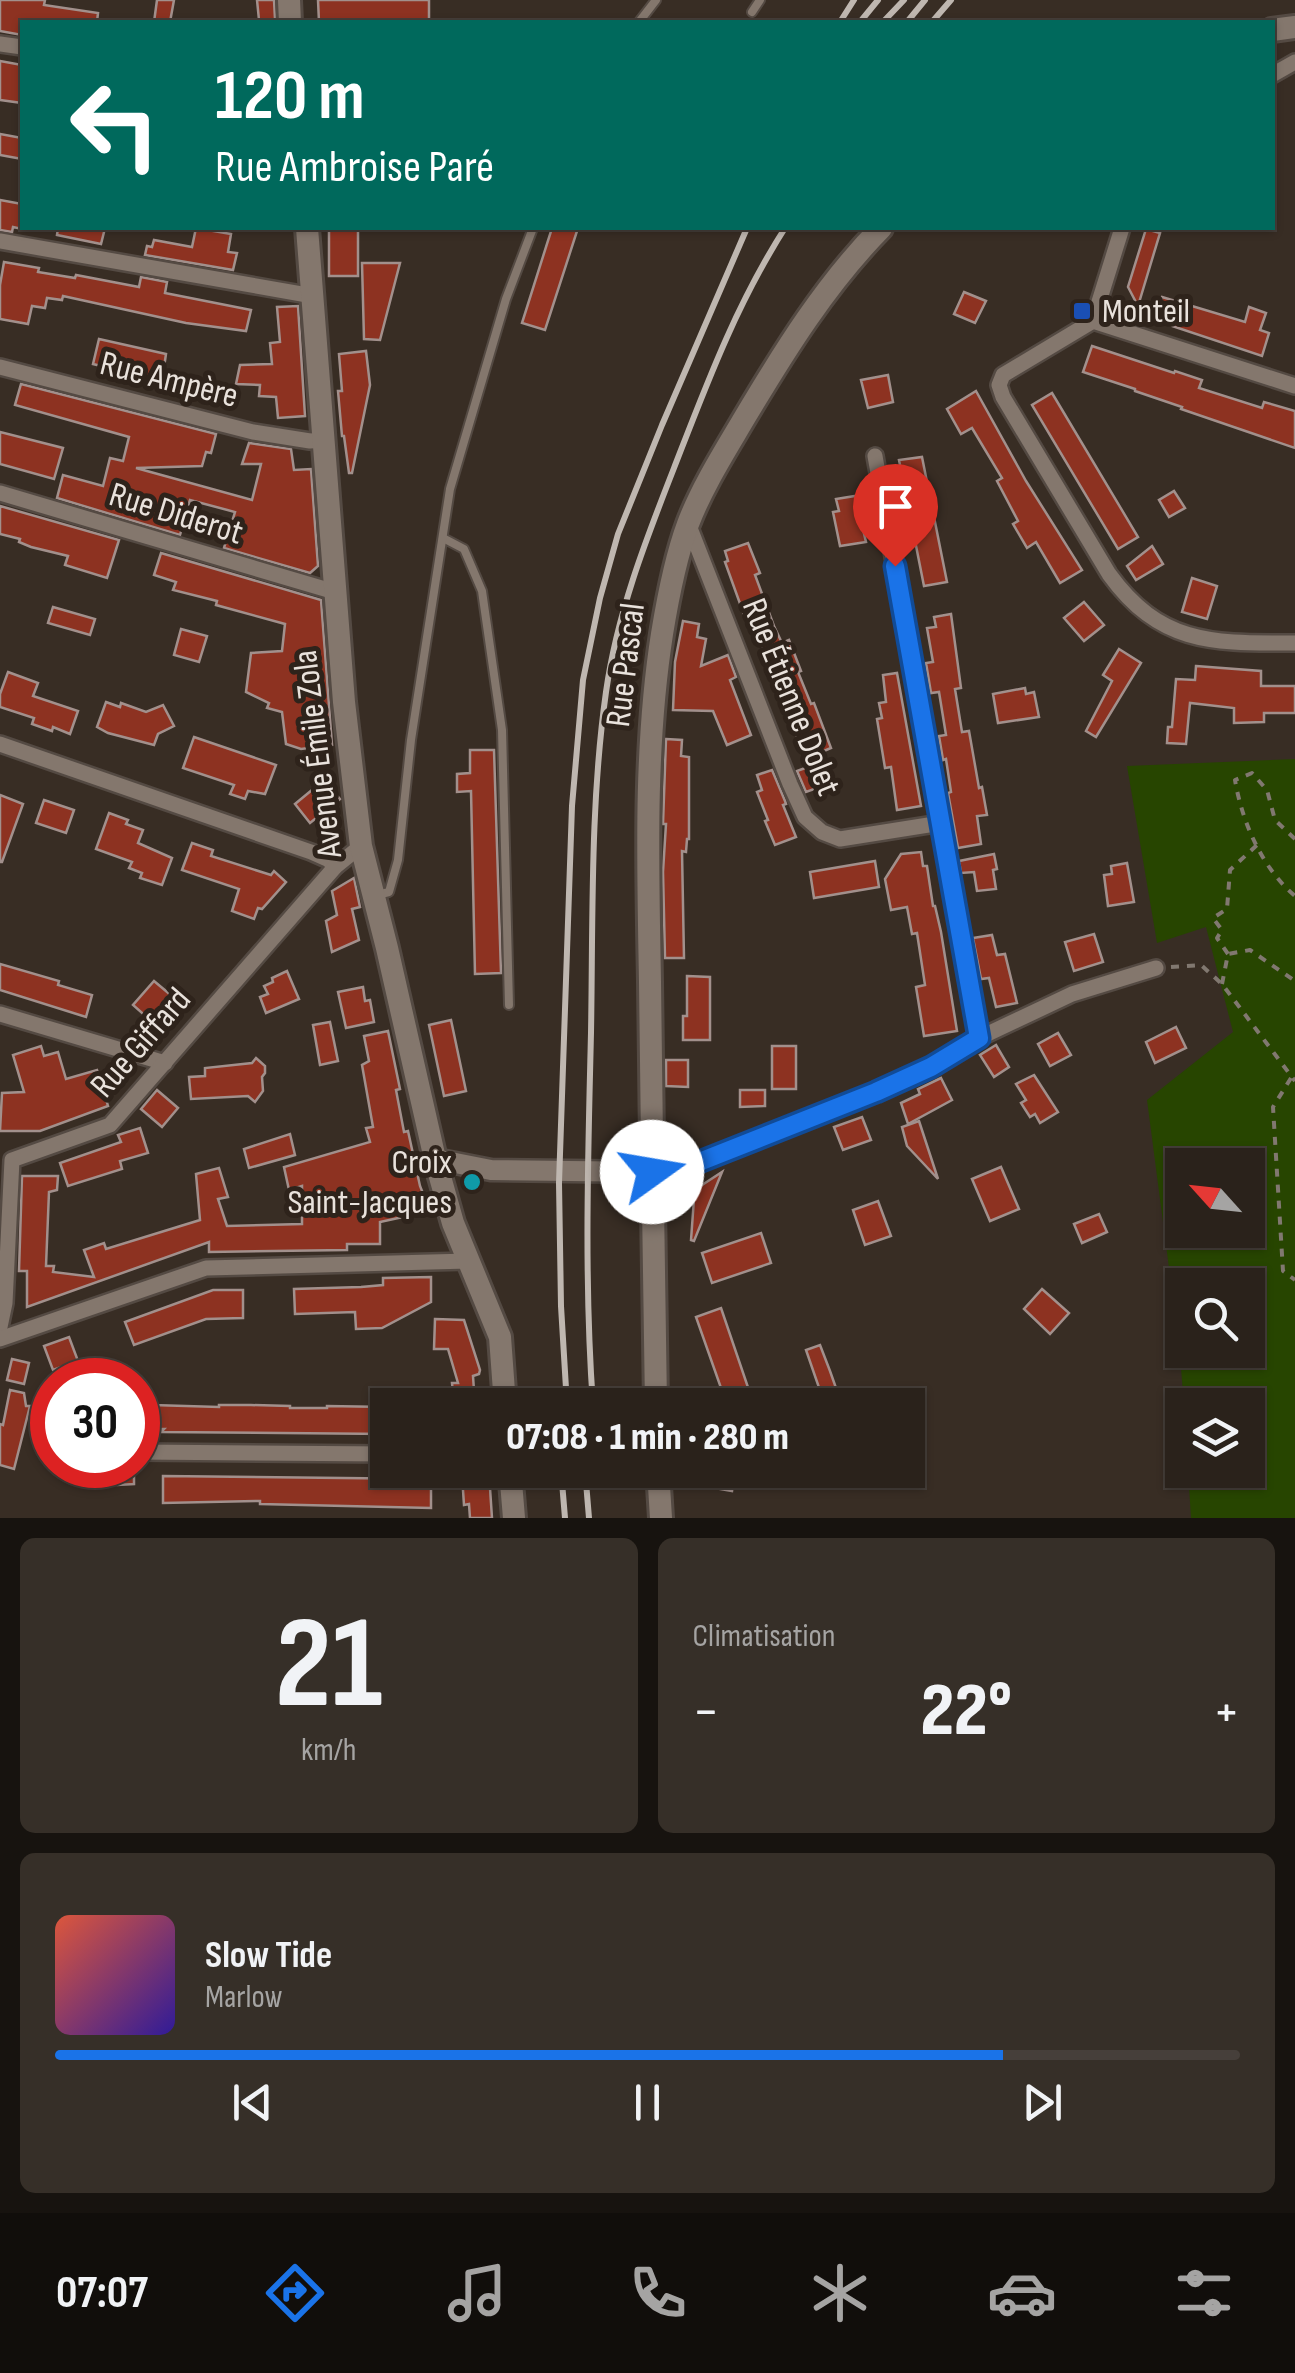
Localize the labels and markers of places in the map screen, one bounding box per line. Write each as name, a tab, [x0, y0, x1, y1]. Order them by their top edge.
place label: Monteil	[1102, 290, 1190, 333]
marker: Monteil	[1071, 300, 1093, 322]
pin	[853, 464, 938, 567]
place label: Croix Saint-Jacques	[287, 1141, 452, 1224]
marker: Croix Saint-Jacques	[461, 1171, 483, 1193]

